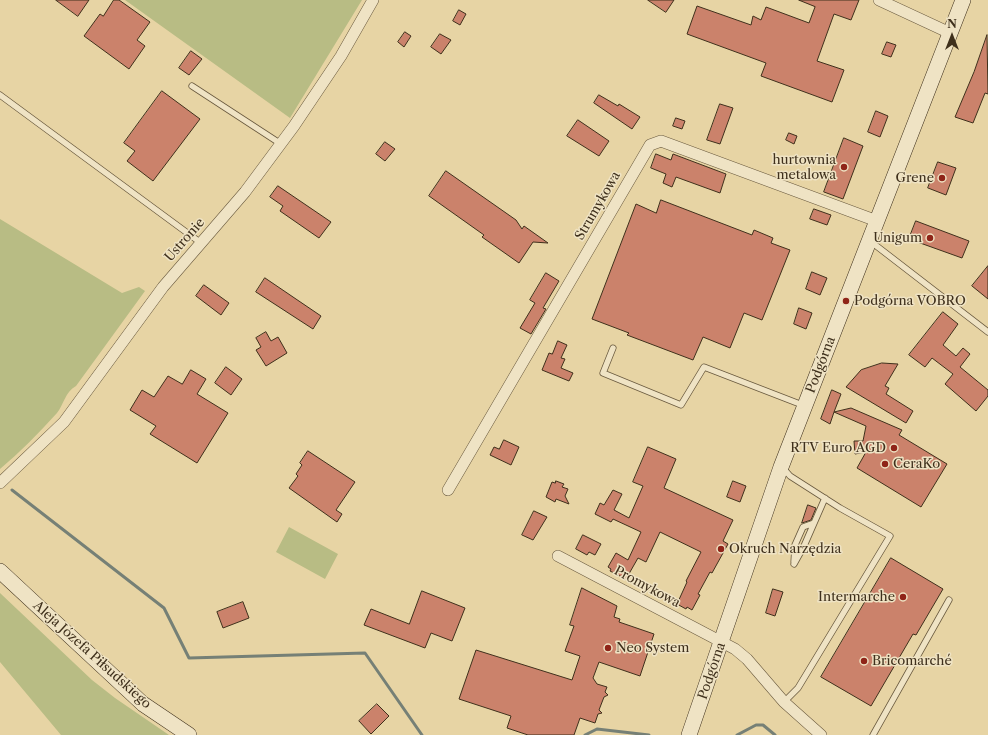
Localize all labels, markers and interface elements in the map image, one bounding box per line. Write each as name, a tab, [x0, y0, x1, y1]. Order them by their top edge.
north arrow	[932, 16, 972, 56]
text: N	[947, 17, 957, 31]
place label: hurtownia metalowa	[772, 152, 836, 183]
marker: hurtownia metalowa	[839, 162, 849, 172]
street label: Strumykowa	[572, 169, 624, 243]
place label: Grene	[896, 170, 934, 186]
marker: Grene	[937, 173, 947, 183]
street label: Ustronie	[162, 215, 208, 265]
place label: Unigum	[873, 230, 922, 246]
marker: Unigum	[925, 233, 935, 243]
place label: Podgórna VOBRO	[854, 293, 966, 309]
marker: Podgórna VOBRO	[841, 296, 851, 306]
street label: Podgórna	[803, 334, 839, 396]
place label: RTV Euro AGD	[790, 440, 886, 456]
marker: RTV Euro AGD	[889, 443, 899, 453]
place label: CeraKo	[893, 456, 940, 472]
marker: CeraKo	[880, 459, 890, 469]
place label: Okruch Narzędzia	[729, 541, 841, 557]
marker: Okruch Narzędzia	[716, 544, 726, 554]
street label: Promykowa	[611, 563, 683, 611]
place label: Intermarche	[818, 589, 895, 605]
marker: Intermarche	[898, 592, 908, 602]
street label: Aleja Józefa Piłsudskiego	[30, 598, 154, 712]
place label: Neo System	[616, 640, 689, 656]
street label: Podgórna	[695, 640, 729, 702]
marker: Neo System	[603, 643, 613, 653]
place label: Bricomarché	[872, 653, 952, 669]
marker: Bricomarché	[859, 656, 869, 666]

